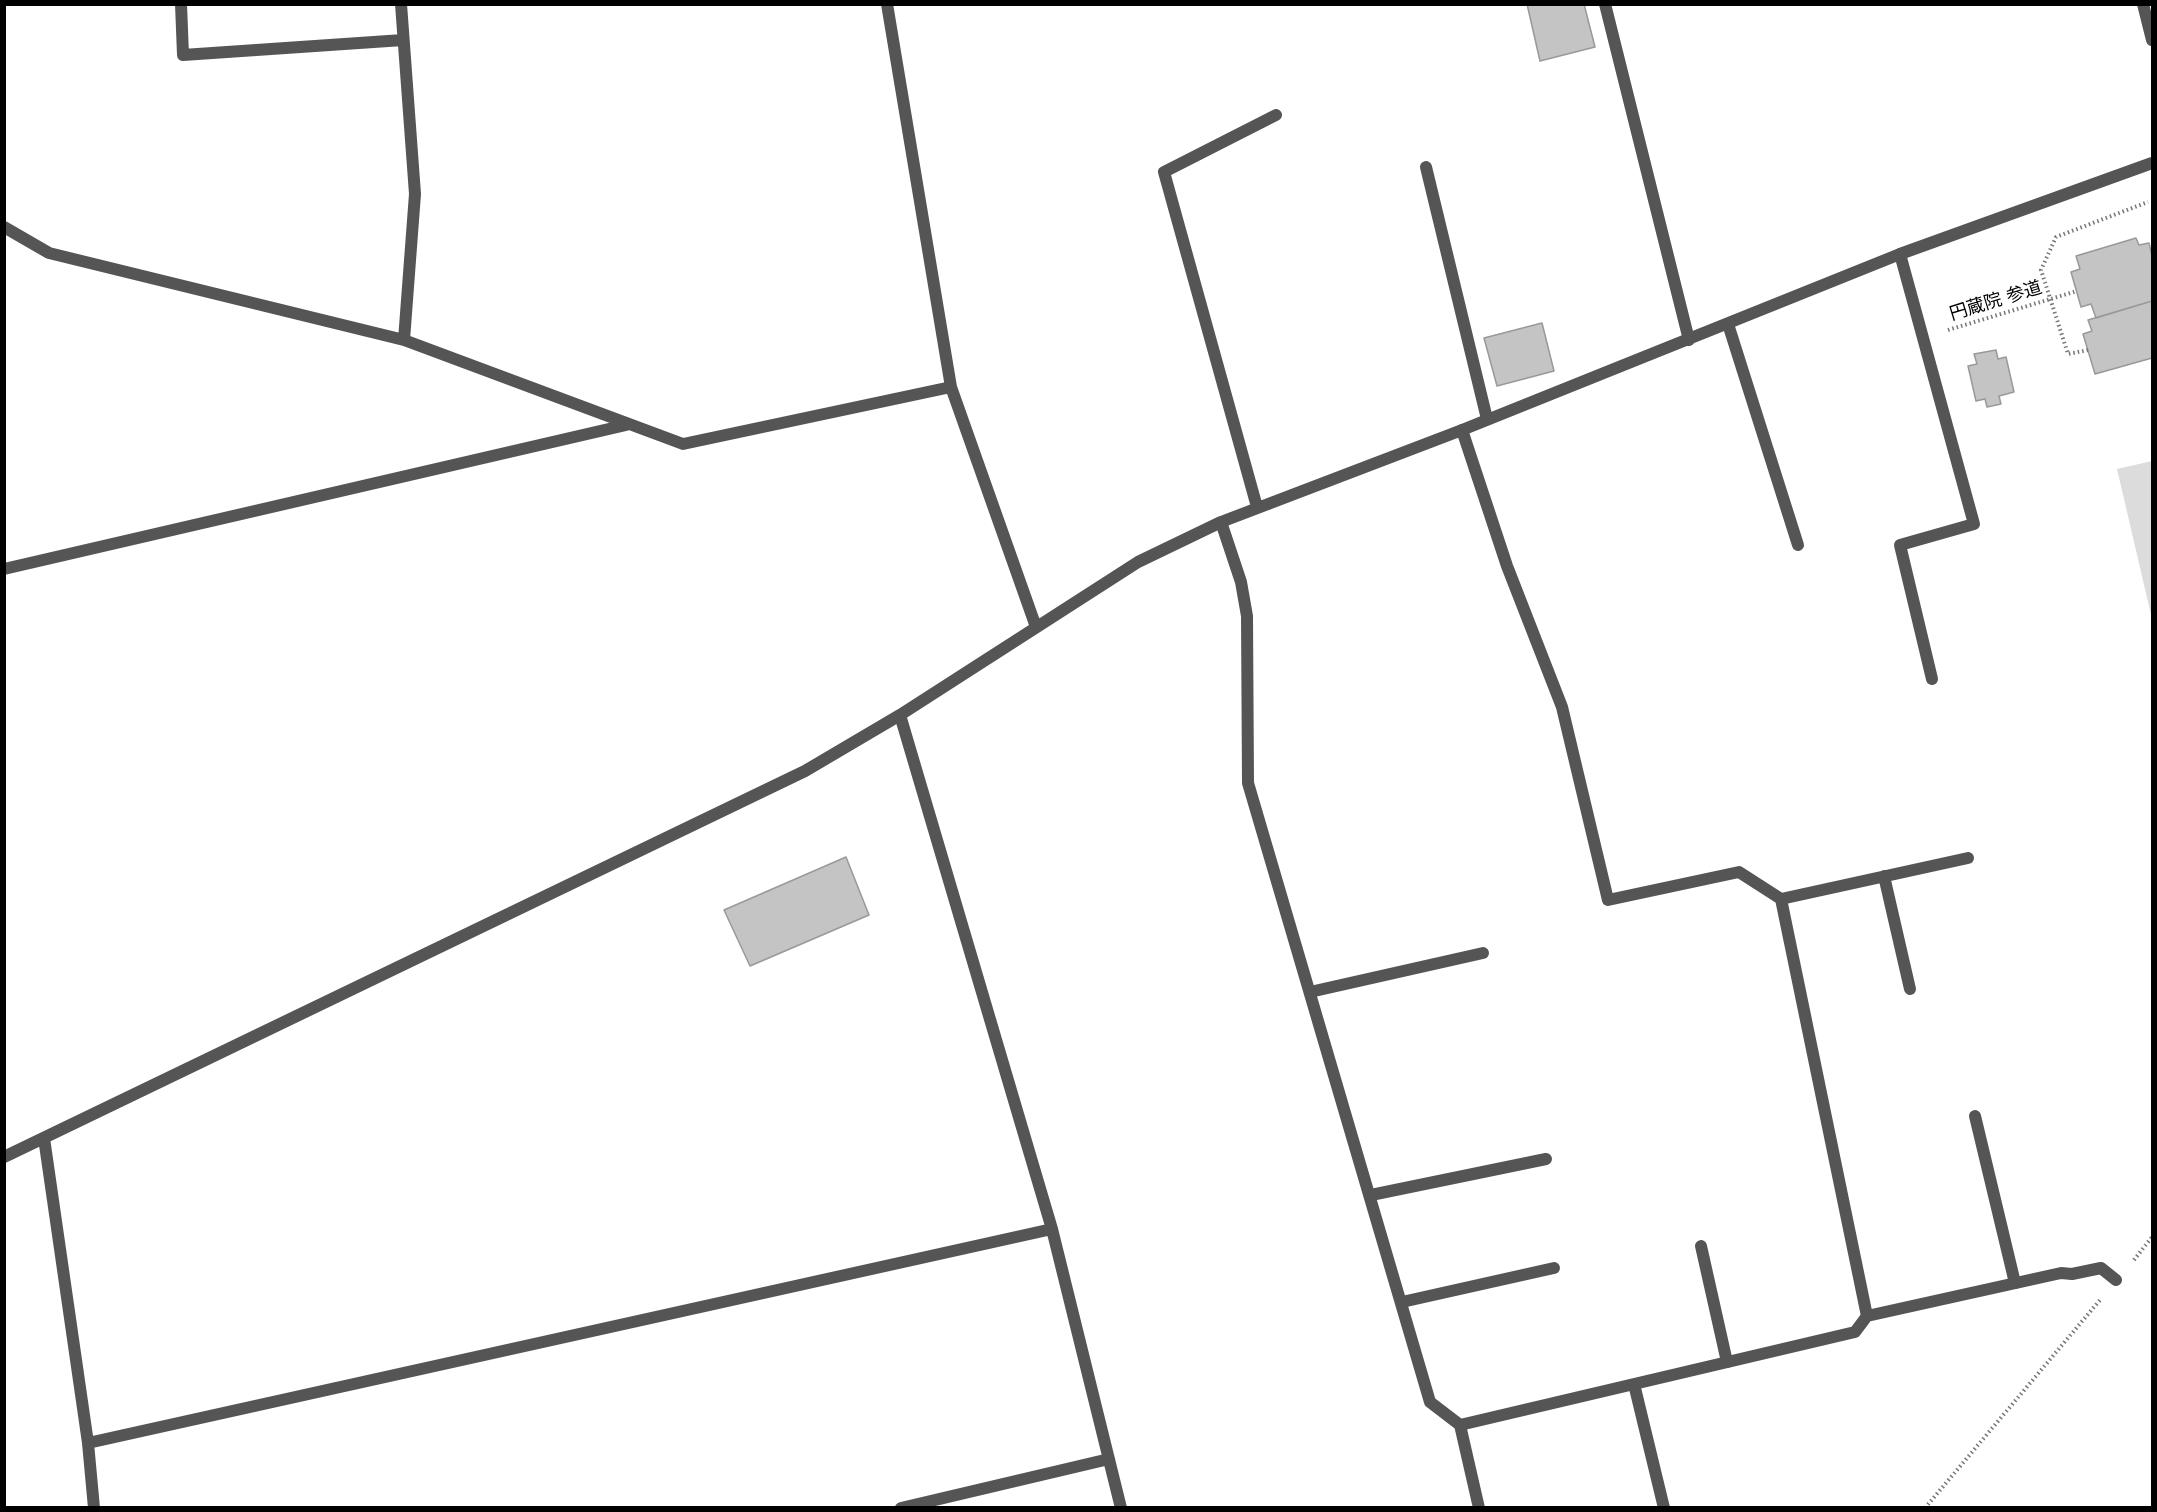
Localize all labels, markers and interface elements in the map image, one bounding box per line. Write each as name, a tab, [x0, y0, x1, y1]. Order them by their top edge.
street label: 円蔵院 参道	[1947, 278, 2045, 326]

